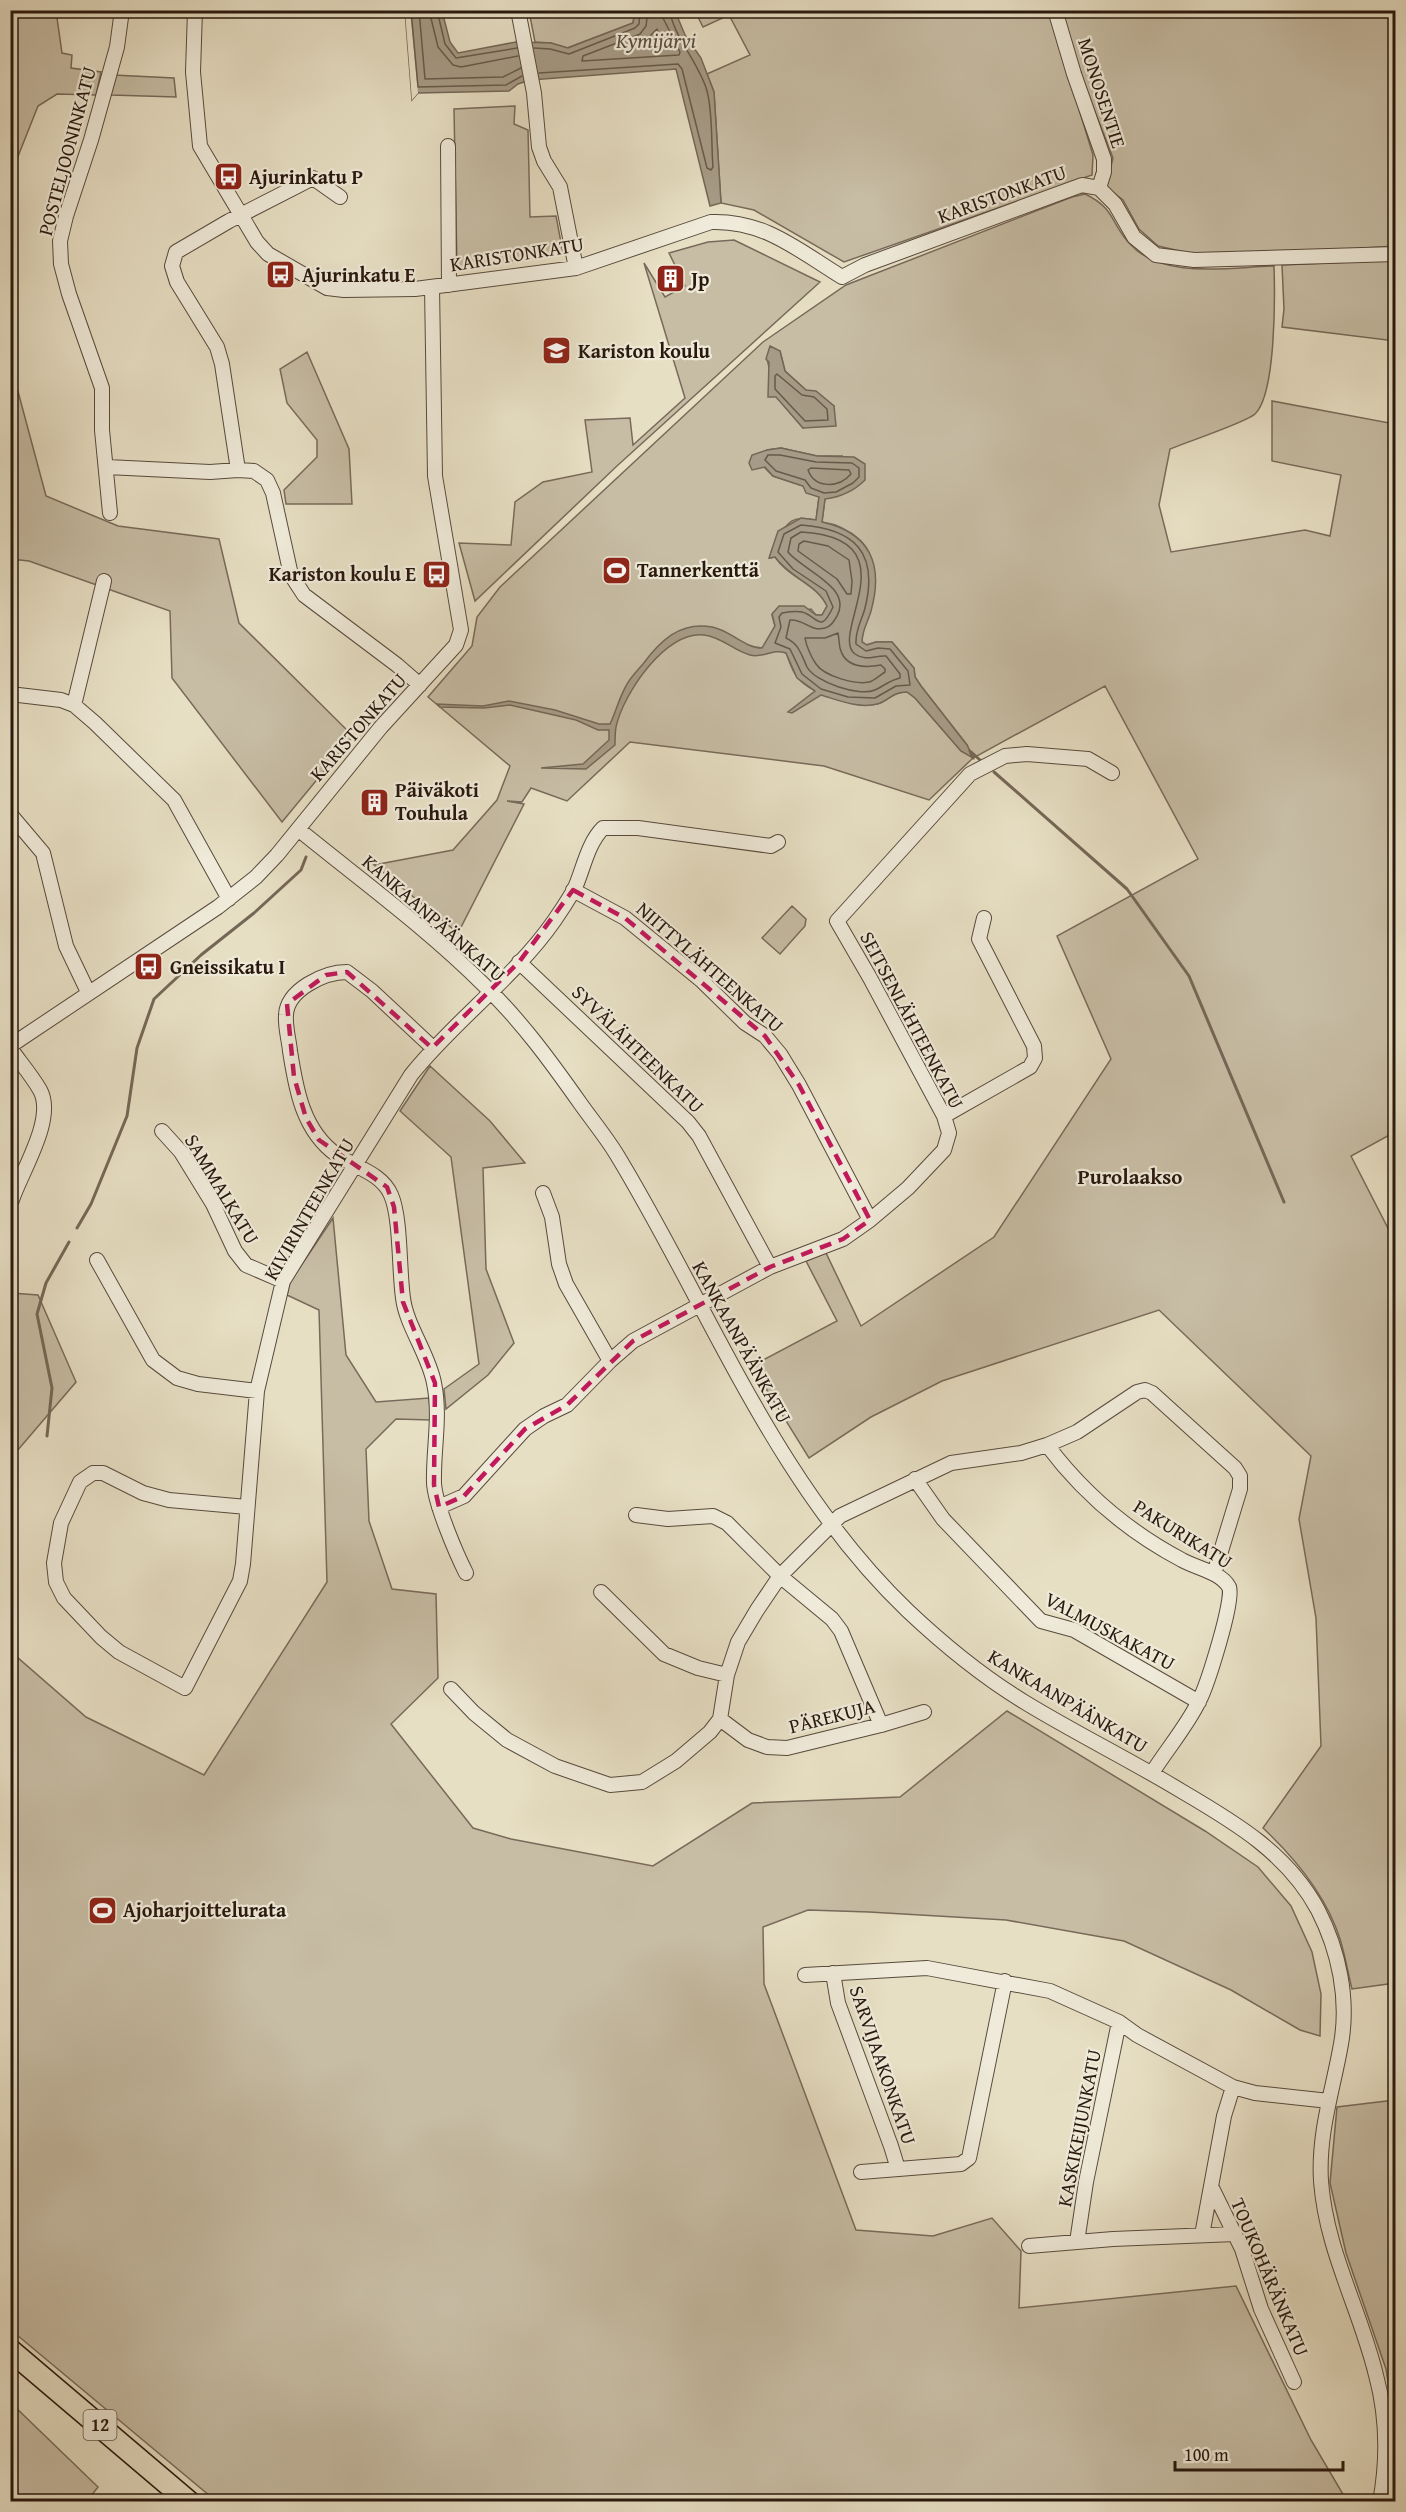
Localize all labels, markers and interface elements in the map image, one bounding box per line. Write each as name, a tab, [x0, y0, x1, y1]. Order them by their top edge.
water label: Kymijärvi	[615, 25, 697, 56]
street label: MONOSENTIE	[1071, 34, 1134, 152]
street label: POSTELJOONINKATU	[30, 63, 103, 239]
street label: KARISTONKATU	[933, 157, 1070, 230]
bus stop icon: Ajurinkatu P	[212, 161, 244, 193]
place label: Ajurinkatu P	[249, 162, 363, 191]
street label: KARISTONKATU	[448, 229, 586, 278]
bus stop icon: Ajurinkatu E	[265, 259, 297, 291]
place label: Ajurinkatu E	[302, 260, 415, 289]
building icon: Jp	[654, 263, 686, 295]
place label: Jp	[688, 264, 709, 293]
school or university icon: Kariston koulu	[541, 335, 573, 367]
place label: Kariston koulu	[578, 336, 711, 365]
sports icon: Tannerkenttä	[600, 554, 632, 586]
place label: Tannerkenttä	[637, 555, 760, 584]
bus stop icon: Kariston koulu E	[421, 558, 453, 590]
place label: Kariston koulu E	[269, 559, 416, 588]
street label: KARISTONKATU	[302, 666, 413, 787]
place label: Päiväkoti Touhula	[395, 775, 479, 827]
building icon: Päiväkoti Touhula	[358, 786, 390, 818]
street label: KANKAANPÄÄNKATU	[356, 847, 512, 988]
street label: NIITTYLÄHTEENKATU	[630, 894, 790, 1039]
street label: SEITSENLÄHTEENKATU	[853, 926, 972, 1114]
bus stop icon: Gneissikatu I	[133, 951, 165, 983]
place label: Gneissikatu I	[170, 952, 285, 981]
street label: SYVÄLÄHTEENKATU	[566, 978, 711, 1120]
street label: SAMMALKATU	[178, 1128, 267, 1249]
street label: KIVIRINTEENKATU	[256, 1132, 361, 1285]
district label: Purolaakso	[1078, 1161, 1182, 1192]
street label: KANKAANPÄÄNKATU	[686, 1255, 799, 1428]
street label: PAKURIKATU	[1128, 1492, 1238, 1575]
street label: VALMUSKAKATU	[1040, 1584, 1180, 1677]
street label: KANKAANPÄÄNKATU	[983, 1641, 1154, 1760]
street label: PÄREKUJA	[786, 1691, 878, 1740]
sports icon: Ajoharjoittelurata	[86, 1894, 118, 1926]
place label: Ajoharjoittelurata	[123, 1895, 287, 1924]
street label: SARVIJAAKONKATU	[843, 1981, 924, 2148]
street label: KASKIKEIJUNKATU	[1049, 2047, 1108, 2209]
street label: TOUKOHÄRÄNKATU	[1224, 2193, 1317, 2360]
road number: 12	[84, 2410, 116, 2440]
scale bar	[1175, 2434, 1343, 2472]
text: 100 m	[1184, 2441, 1229, 2468]

